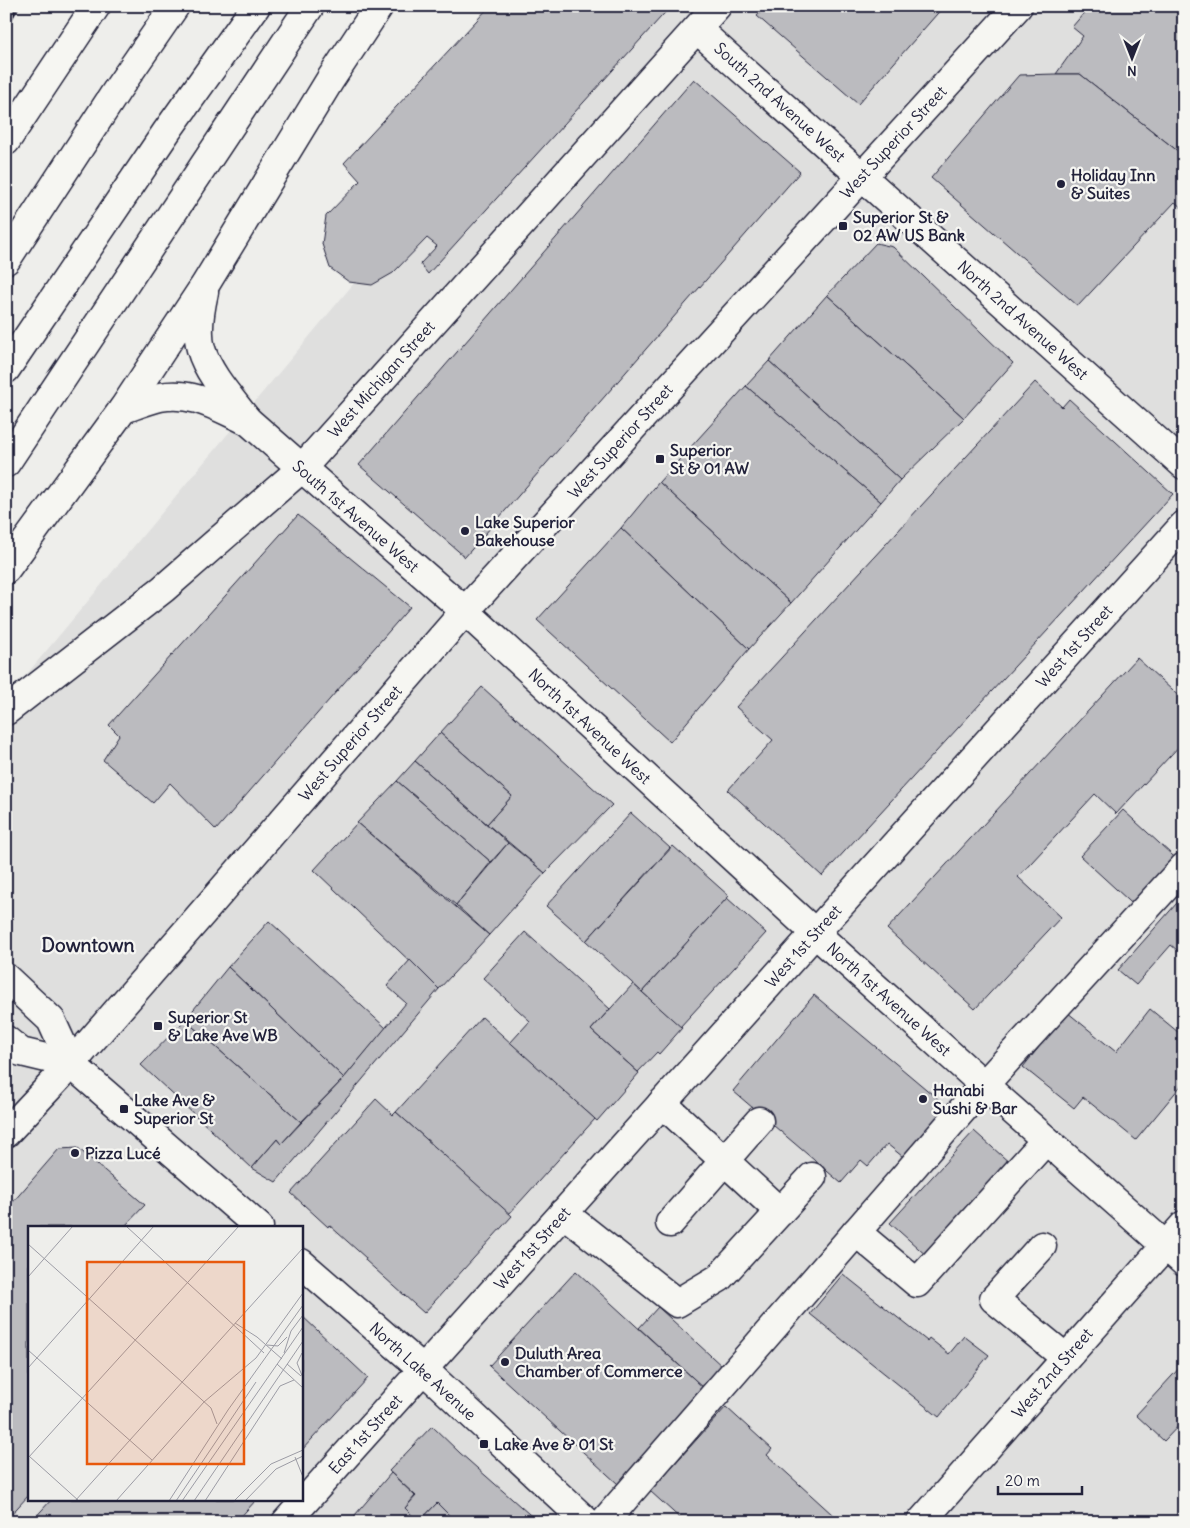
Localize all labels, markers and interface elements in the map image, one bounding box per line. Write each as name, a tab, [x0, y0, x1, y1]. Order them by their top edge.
north arrow	[1108, 32, 1158, 82]
street label: South 2nd Avenue West	[710, 38, 850, 167]
text: N	[1127, 62, 1137, 80]
street label: West Superior Street	[835, 81, 951, 203]
place label: Holiday Inn & Suites	[1071, 165, 1155, 203]
marker: Holiday Inn & Suites	[1055, 178, 1067, 190]
place label: Superior St & 02 AW US Bank	[853, 207, 965, 245]
marker: Superior St & 02 AW US Bank	[837, 220, 849, 232]
street label: North 2nd Avenue West	[954, 256, 1093, 384]
street label: West Michigan Street	[323, 316, 439, 442]
street label: West Superior Street	[563, 379, 677, 502]
place label: Superior St & 01 AW	[670, 440, 749, 478]
marker: Superior St & 01 AW	[654, 453, 666, 465]
street label: South 1st Avenue West	[289, 456, 424, 577]
place label: Lake Superior Bakehouse	[475, 512, 575, 550]
marker: Lake Superior Bakehouse	[459, 525, 471, 537]
street label: West 1st Street	[1032, 600, 1117, 692]
street label: North 1st Avenue West	[525, 664, 656, 788]
street label: West Superior Street	[294, 680, 406, 805]
street label: West 1st Street	[761, 900, 846, 992]
district label: Downtown	[42, 933, 134, 957]
street label: North 1st Avenue West	[823, 938, 956, 1060]
place label: Superior St & Lake Ave WB	[168, 1007, 278, 1045]
marker: Superior St & Lake Ave WB	[152, 1020, 164, 1032]
place label: Hanabi Sushi & Bar	[933, 1080, 1018, 1118]
place label: Lake Ave & Superior St	[134, 1090, 216, 1129]
marker: Hanabi Sushi & Bar	[917, 1093, 929, 1105]
marker: Lake Ave & Superior St	[118, 1103, 130, 1115]
place label: Pizza Lucé	[85, 1143, 161, 1163]
marker: Pizza Lucé	[69, 1147, 81, 1159]
street label: West 1st Street	[490, 1202, 575, 1294]
inset map	[28, 1226, 302, 1500]
street label: North Lake Avenue	[366, 1318, 480, 1424]
street label: West 2nd Street	[1007, 1323, 1097, 1422]
place label: Duluth Area Chamber of Commerce	[515, 1343, 683, 1381]
marker: Duluth Area Chamber of Commerce	[499, 1356, 511, 1368]
street label: East 1st Street	[324, 1390, 406, 1478]
place label: Lake Ave & 01 St	[494, 1434, 614, 1454]
marker: Lake Ave & 01 St	[478, 1438, 490, 1450]
scale bar	[998, 1463, 1081, 1495]
text: 20 m	[1005, 1471, 1040, 1490]

